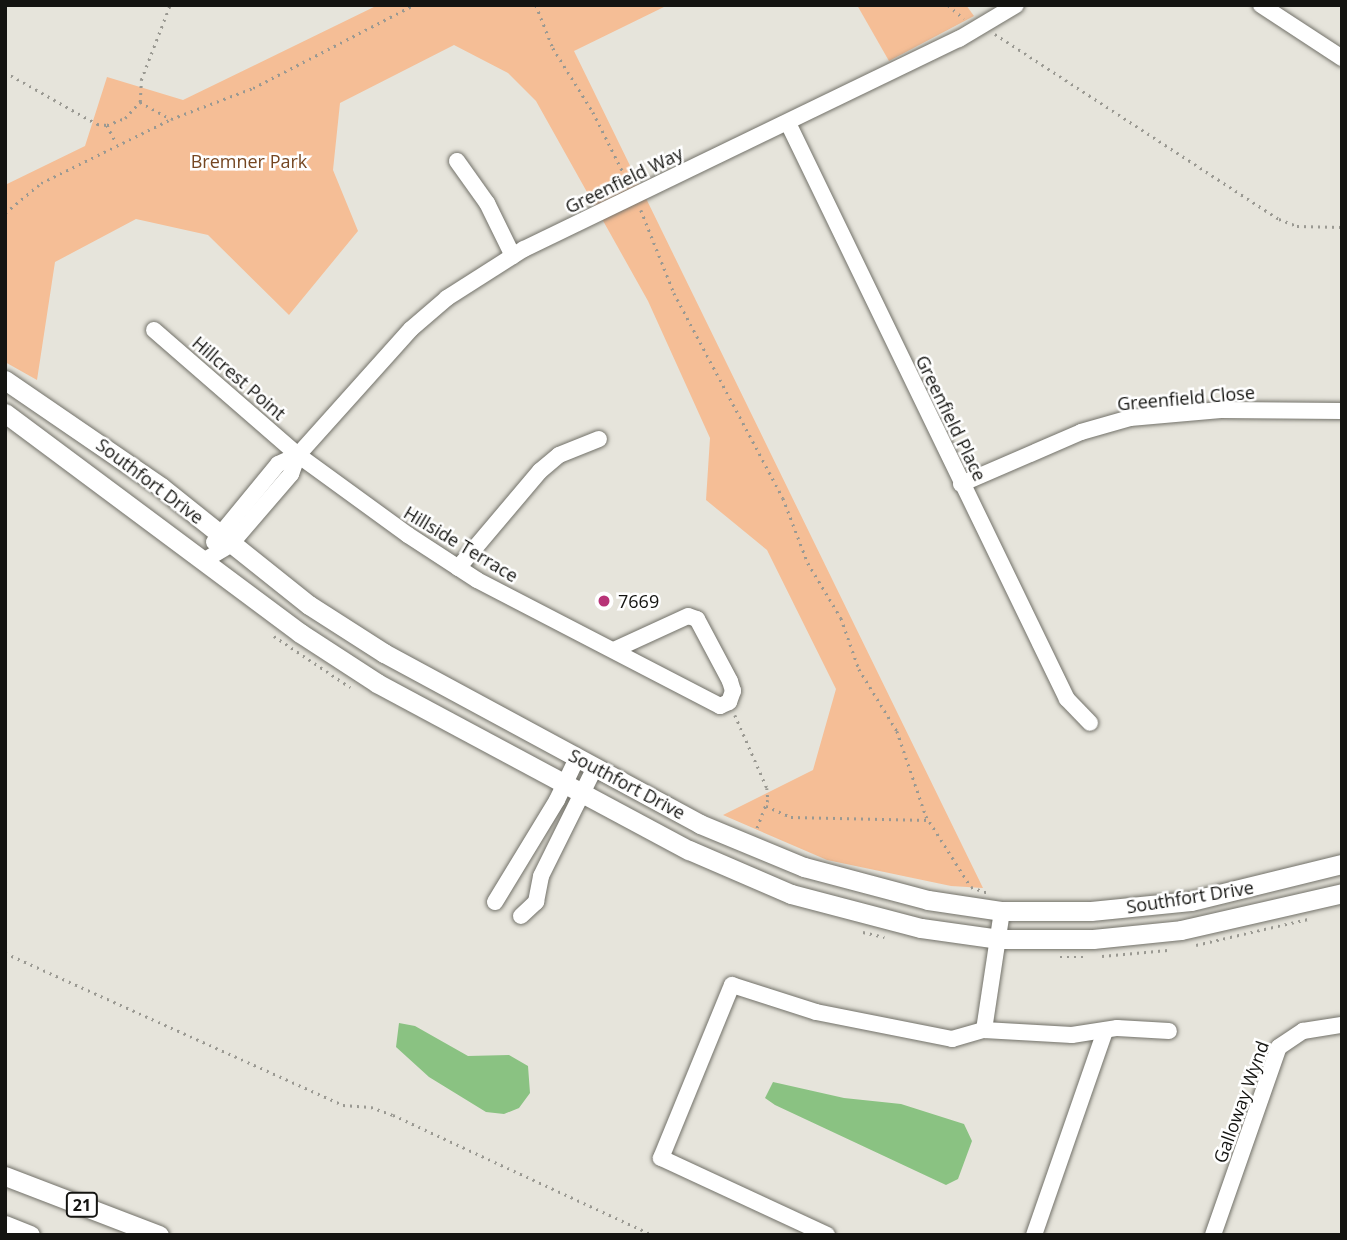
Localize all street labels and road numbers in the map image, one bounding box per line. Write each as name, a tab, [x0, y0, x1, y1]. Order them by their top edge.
street label: Greenfield Way	[562, 142, 686, 218]
street label: Hillcrest Point	[188, 332, 290, 424]
street label: Greenfield Place	[911, 352, 991, 484]
street label: Greenfield Close	[1116, 381, 1256, 415]
street label: Southfort Drive	[92, 434, 208, 528]
street label: Hillside Terrace	[400, 501, 522, 587]
street label: Southfort Drive	[565, 744, 689, 824]
street label: Southfort Drive	[1125, 876, 1255, 918]
street label: Galloway Wynd	[1209, 1038, 1273, 1166]
road number: 21	[64, 1192, 100, 1218]

